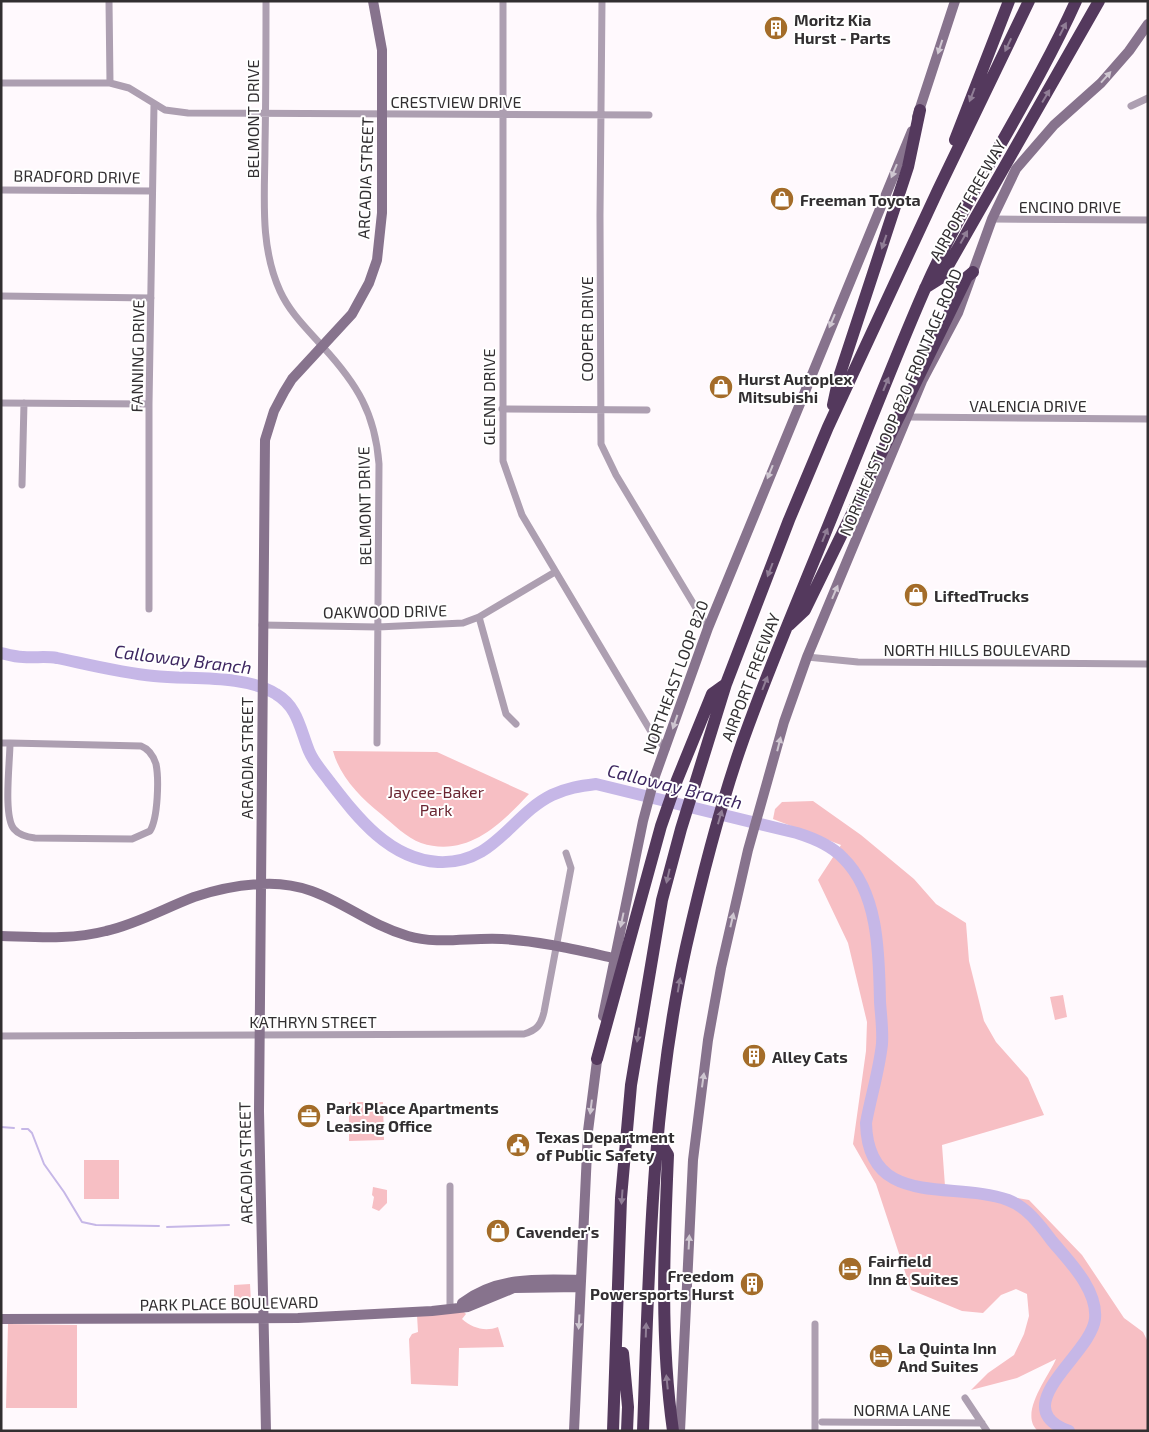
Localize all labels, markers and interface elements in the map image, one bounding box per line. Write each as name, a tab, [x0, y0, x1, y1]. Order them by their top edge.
place label: Moritz Kia Hurst - Parts	[794, 10, 891, 47]
building icon: Moritz Kia Hurst - Parts	[763, 15, 789, 41]
one-way arrow	[1059, 22, 1067, 36]
one-way arrow	[1004, 38, 1012, 52]
one-way arrow	[935, 40, 943, 55]
street label: BELMONT DRIVE	[243, 59, 262, 179]
one-way arrow	[1100, 71, 1112, 83]
one-way arrow	[968, 88, 976, 103]
one-way arrow	[1041, 90, 1050, 103]
street label: CRESTVIEW DRIVE	[390, 92, 522, 111]
street label: ARCADIA STREET	[353, 117, 377, 239]
street label: AIRPORT FREEWAY	[925, 136, 1009, 264]
one-way arrow	[890, 164, 898, 178]
street label: BRADFORD DRIVE	[13, 165, 141, 187]
shop icon: Freeman Toyota	[769, 186, 795, 212]
place label: Freeman Toyota	[800, 190, 921, 210]
street label: ENCINO DRIVE	[1019, 197, 1121, 216]
one-way arrow	[960, 229, 968, 244]
one-way arrow	[880, 234, 887, 249]
street label: NORTHEAST LOOP 820 FRONTAGE ROAD	[835, 266, 965, 538]
street label: COOPER DRIVE	[577, 276, 596, 382]
street label: FANNING DRIVE	[127, 299, 147, 413]
one-way arrow	[828, 314, 836, 329]
street label: GLENN DRIVE	[479, 349, 498, 445]
place label: Hurst Autoplex Mitsubishi	[738, 369, 852, 406]
shop icon: Hurst Autoplex Mitsubishi	[708, 374, 734, 400]
one-way arrow	[882, 376, 890, 391]
street label: VALENCIA DRIVE	[969, 396, 1087, 415]
street label: BELMONT DRIVE	[353, 446, 375, 566]
one-way arrow	[766, 465, 774, 479]
one-way arrow	[821, 527, 829, 542]
one-way arrow	[766, 563, 774, 578]
shop icon: LiftedTrucks	[903, 582, 929, 608]
one-way arrow	[831, 585, 839, 599]
place label: LiftedTrucks	[934, 586, 1029, 605]
street label: NORTHEAST LOOP 820	[638, 597, 712, 757]
street label: OAKWOOD DRIVE	[323, 600, 447, 622]
street label: AIRPORT FREEWAY	[717, 610, 783, 744]
water label: Calloway Branch	[113, 640, 253, 678]
street label: NORTH HILLS BOULEVARD	[883, 640, 1071, 659]
one-way arrow	[762, 675, 769, 690]
street label: ARCADIA STREET	[237, 697, 256, 819]
one-way arrow	[671, 714, 678, 729]
one-way arrow	[775, 736, 783, 751]
water label: Calloway Branch	[605, 759, 745, 813]
park label: Jaycee-Baker Park	[388, 782, 485, 819]
one-way arrow	[716, 810, 724, 825]
one-way arrow	[664, 868, 672, 883]
one-way arrow	[618, 912, 626, 927]
one-way arrow	[728, 913, 736, 928]
one-way arrow	[676, 976, 684, 992]
street label: KATHRYN STREET	[249, 1012, 377, 1031]
one-way arrow	[634, 1028, 642, 1044]
building icon: Alley Cats	[741, 1043, 767, 1069]
place label: Alley Cats	[772, 1047, 848, 1067]
one-way arrow	[699, 1071, 707, 1087]
place label: Park Place Apartments Leasing Office	[326, 1098, 499, 1135]
one-way arrow	[587, 1100, 595, 1116]
street label: ARCADIA STREET	[234, 1102, 256, 1224]
office icon: Park Place Apartments Leasing Office	[296, 1103, 322, 1129]
place label: Texas Department of Public Safety	[536, 1127, 675, 1165]
public building icon: Texas Department of Public Safety	[505, 1132, 531, 1158]
one-way arrow	[617, 1189, 625, 1205]
shop icon: Cavender's	[485, 1218, 511, 1244]
place label: Cavender's	[516, 1222, 599, 1241]
one-way arrow	[685, 1233, 693, 1249]
place label: Fairfield Inn & Suites	[868, 1251, 958, 1288]
hotel icon: Fairfield Inn & Suites	[837, 1256, 863, 1282]
place label: Freedom Powersports Hurst	[590, 1266, 734, 1303]
building icon: Freedom Powersports Hurst	[739, 1271, 765, 1297]
street label: PARK PLACE BOULEVARD	[139, 1292, 319, 1314]
one-way arrow	[574, 1314, 582, 1330]
one-way arrow	[643, 1321, 651, 1337]
place label: La Quinta Inn And Suites	[898, 1338, 997, 1375]
hotel icon: La Quinta Inn And Suites	[868, 1343, 894, 1369]
one-way arrow	[663, 1374, 671, 1390]
street label: NORMA LANE	[853, 1400, 951, 1419]

